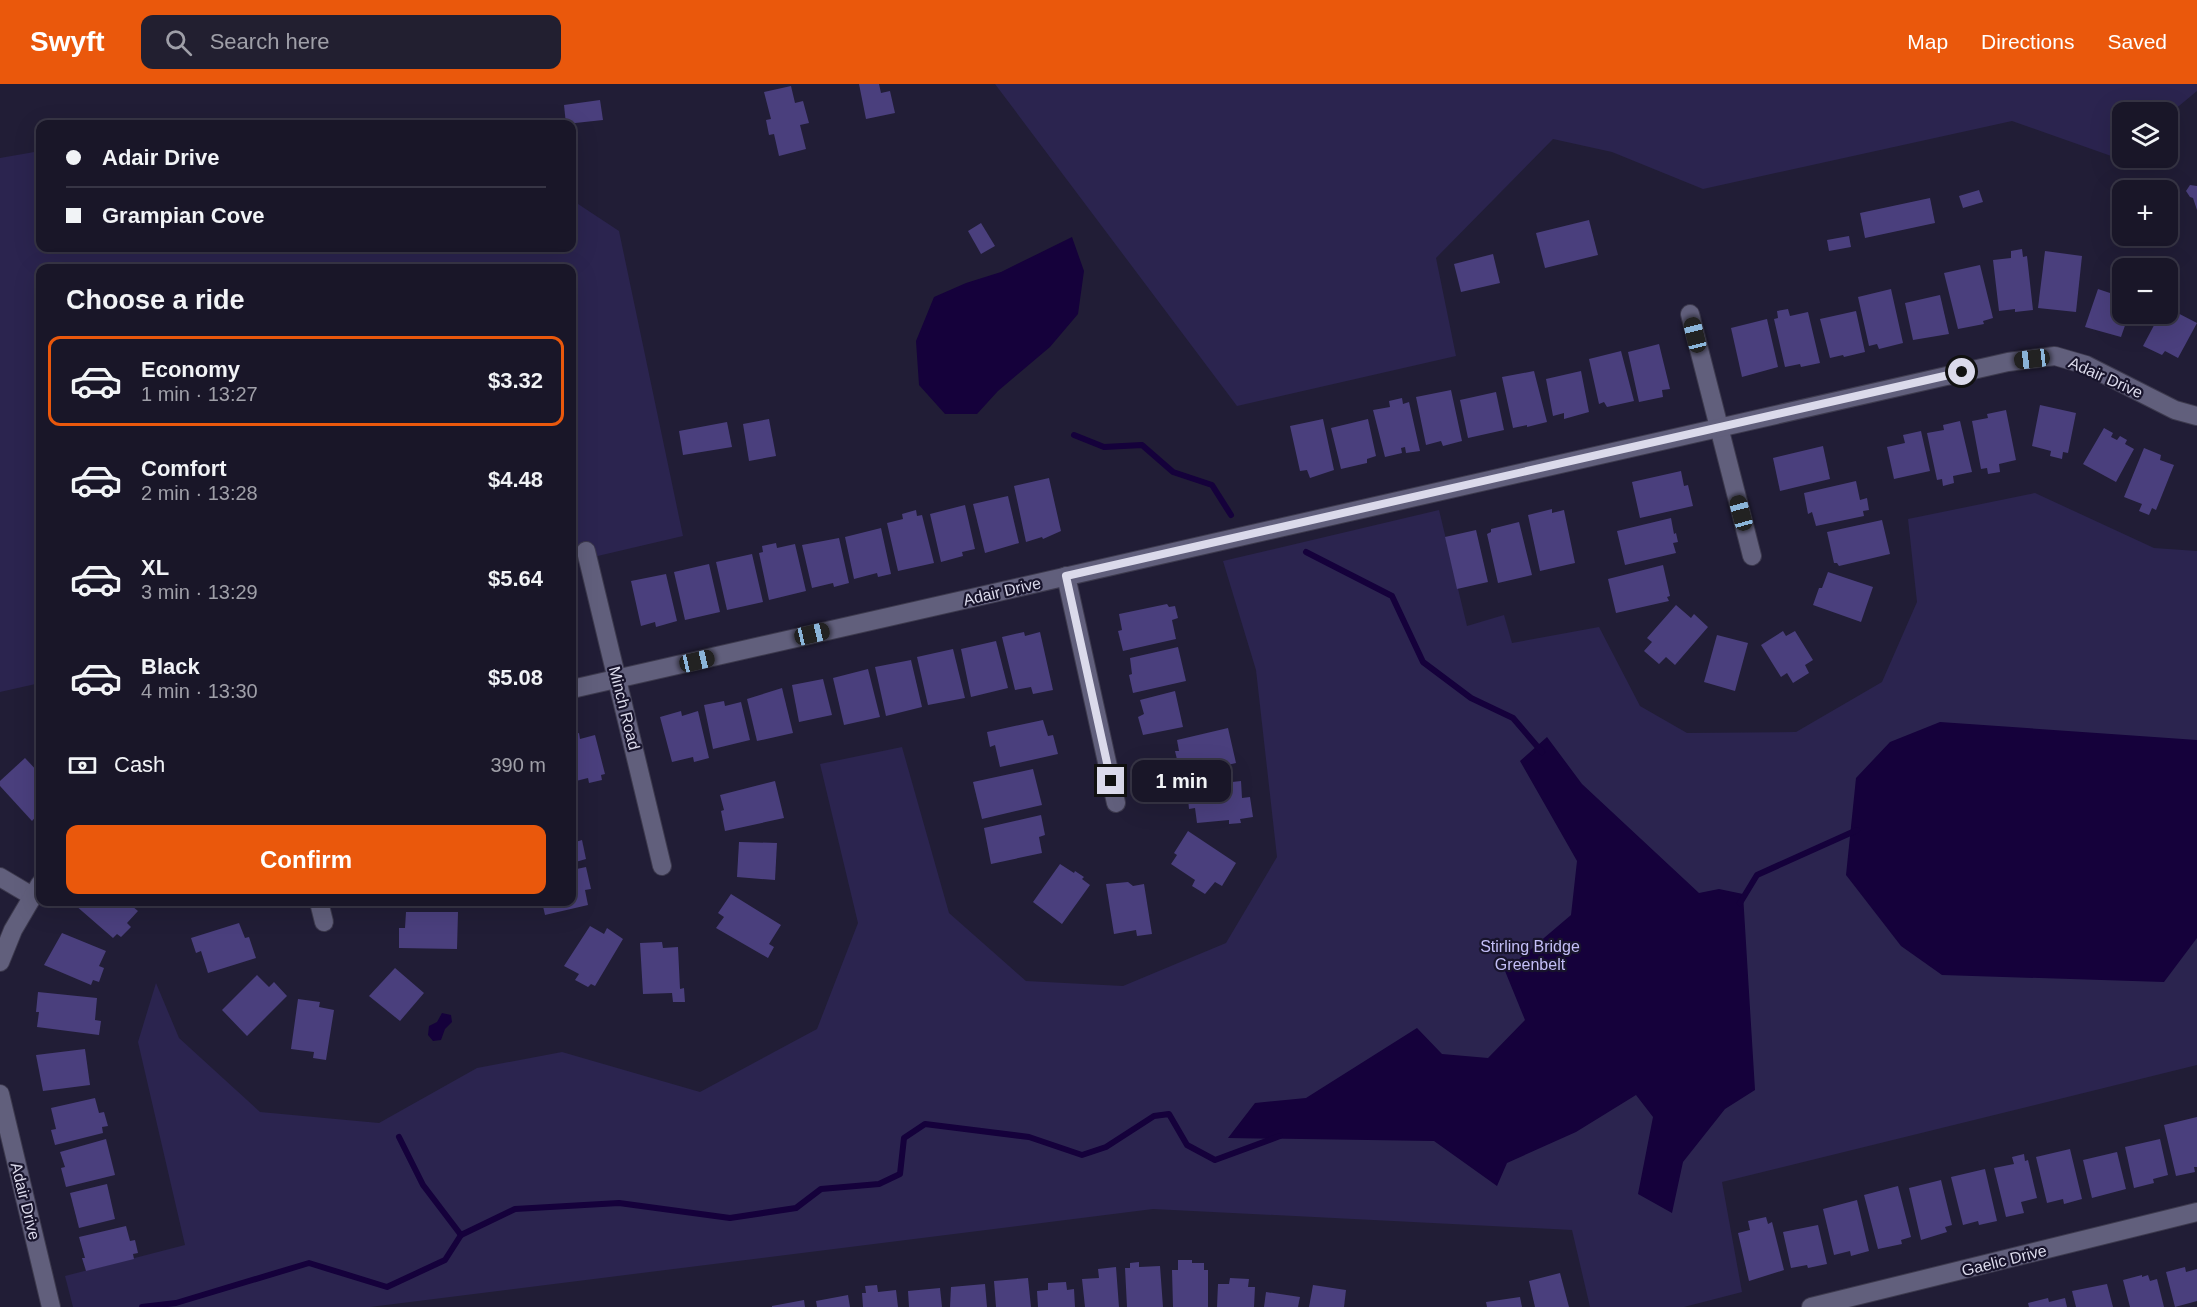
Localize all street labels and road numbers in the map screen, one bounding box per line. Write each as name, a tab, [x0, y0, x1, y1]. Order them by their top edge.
street label: Adair Drive	[2066, 354, 2145, 401]
street label: Adair Drive	[962, 574, 1043, 609]
street label: Minch Road	[606, 665, 643, 752]
street label: Adair Drive	[8, 1161, 43, 1242]
street label: Gaelic Drive	[1960, 1242, 2049, 1279]

